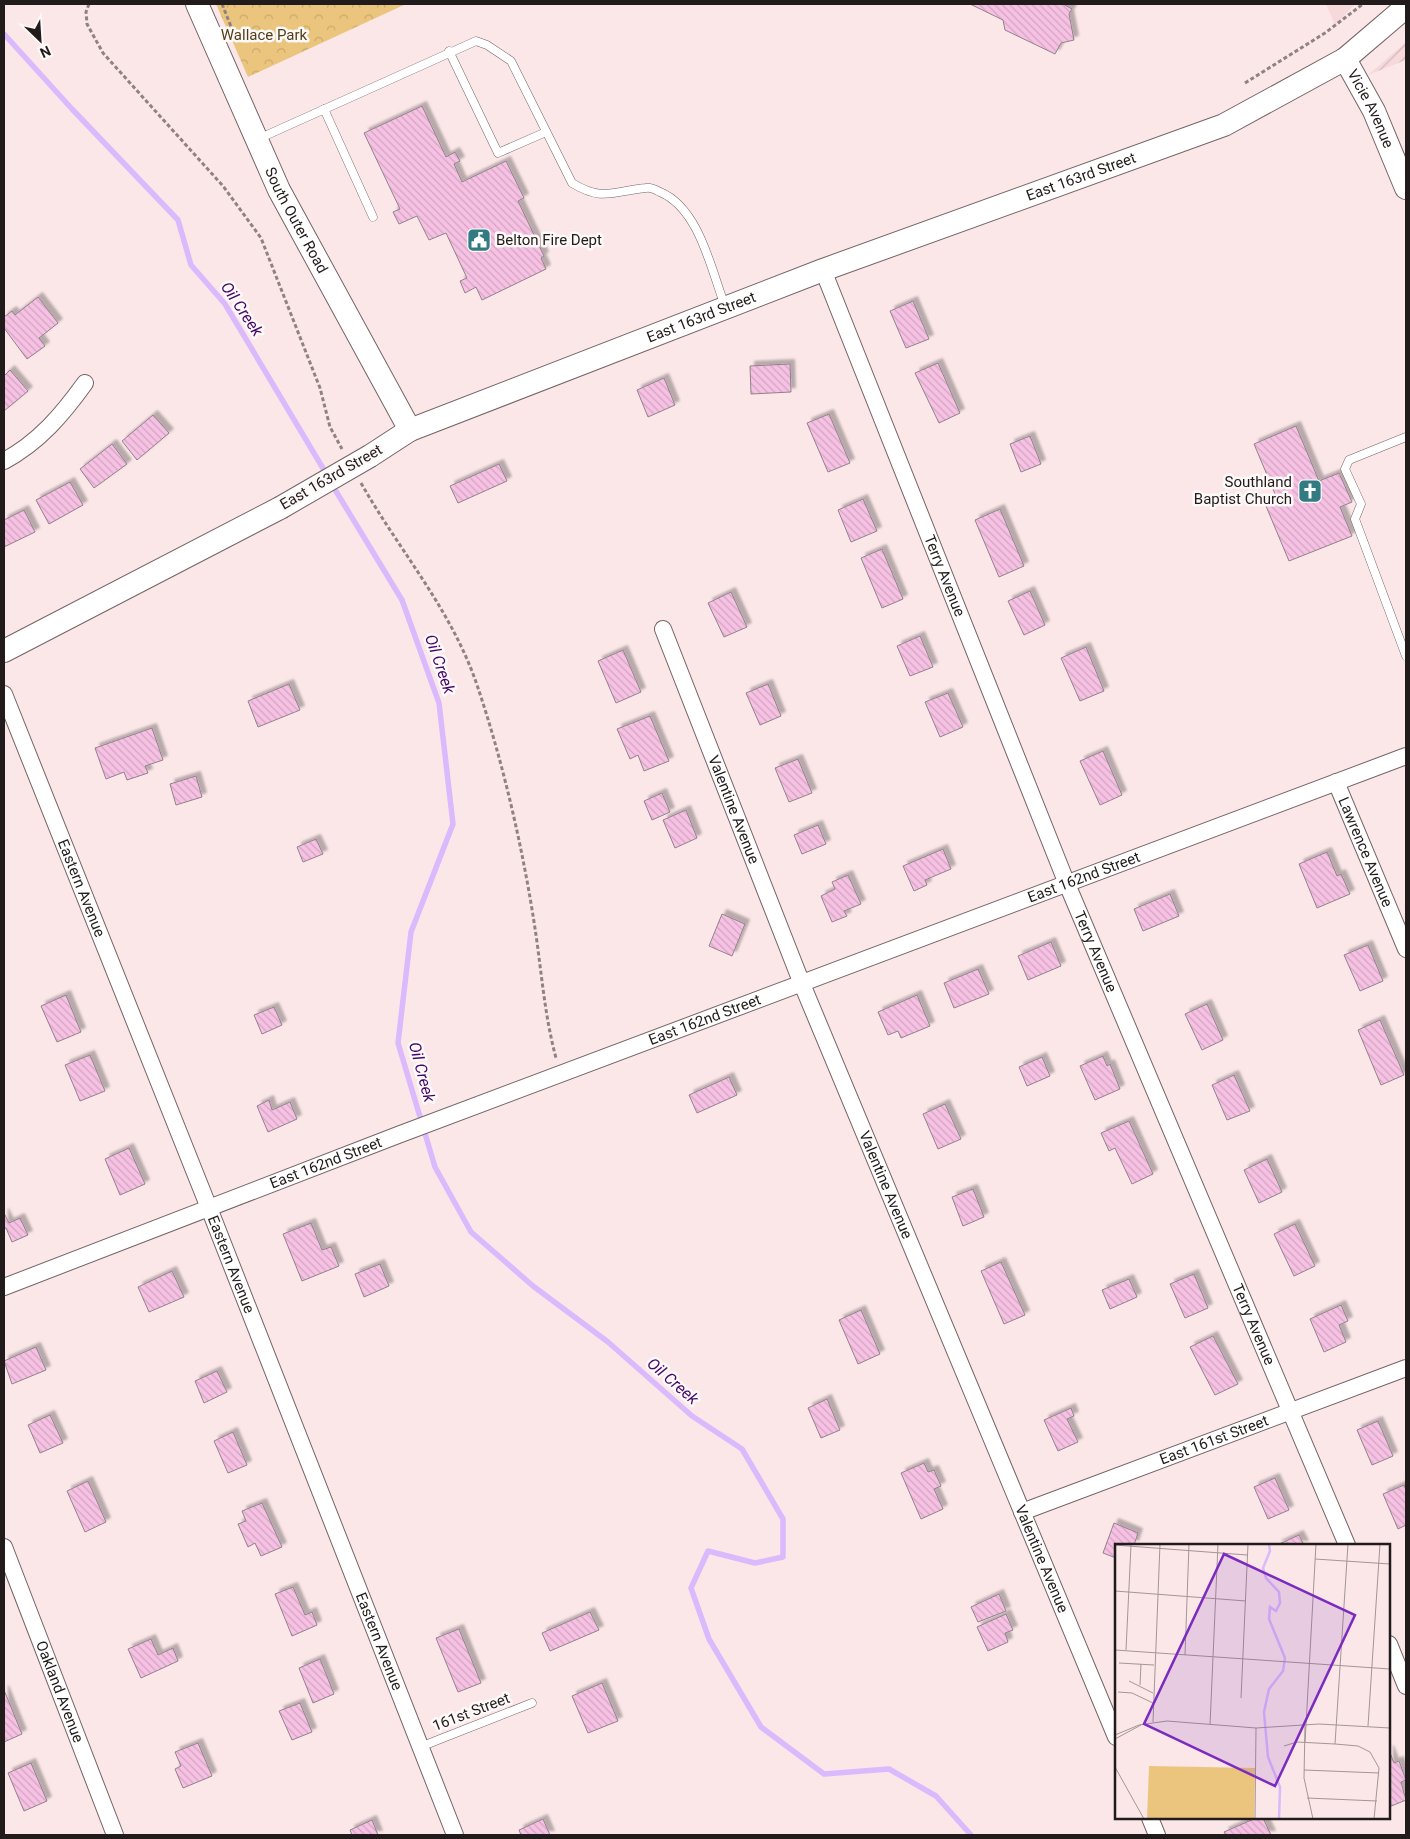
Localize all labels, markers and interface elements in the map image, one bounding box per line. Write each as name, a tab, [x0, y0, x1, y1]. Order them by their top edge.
north arrow	[15, 15, 65, 65]
park label: Wallace Park	[221, 26, 308, 44]
text: N	[38, 42, 53, 61]
street label: Vicie Avenue	[1344, 66, 1397, 151]
street label: East 163rd Street	[1024, 149, 1138, 205]
street label: South Outer Road	[261, 164, 332, 276]
public building icon: Belton Fire Dept	[466, 227, 492, 253]
place label: Belton Fire Dept	[496, 231, 602, 249]
water label: Oil Creek	[217, 278, 268, 341]
street label: East 163rd Street	[644, 288, 758, 346]
street label: East 163rd Street	[277, 440, 385, 514]
place label: Southland Baptist Church	[1194, 473, 1292, 508]
church icon: Southland Baptist Church	[1297, 478, 1323, 504]
street label: Terry Avenue	[920, 532, 969, 619]
water label: Oil Creek	[421, 632, 459, 697]
street label: Valentine Avenue	[704, 753, 763, 866]
street label: Lawrence Avenue	[1334, 794, 1396, 910]
street label: Eastern Avenue	[54, 837, 109, 940]
street label: East 162nd Street	[1025, 848, 1143, 906]
street label: Terry Avenue	[1070, 908, 1121, 995]
street label: East 162nd Street	[646, 990, 763, 1049]
water label: Oil Creek	[405, 1040, 439, 1105]
street label: Valentine Avenue	[855, 1128, 916, 1242]
street label: East 162nd Street	[267, 1133, 384, 1193]
street label: Eastern Avenue	[204, 1213, 258, 1316]
street label: Terry Avenue	[1228, 1281, 1279, 1368]
water label: Oil Creek	[643, 1354, 703, 1409]
street label: East 161st Street	[1157, 1411, 1271, 1469]
street label: Valentine Avenue	[1011, 1502, 1072, 1615]
inset map	[1115, 1544, 1390, 1819]
street label: Eastern Avenue	[352, 1590, 406, 1693]
street label: Oakland Avenue	[32, 1638, 87, 1745]
street label: 161st Street	[430, 1689, 512, 1735]

